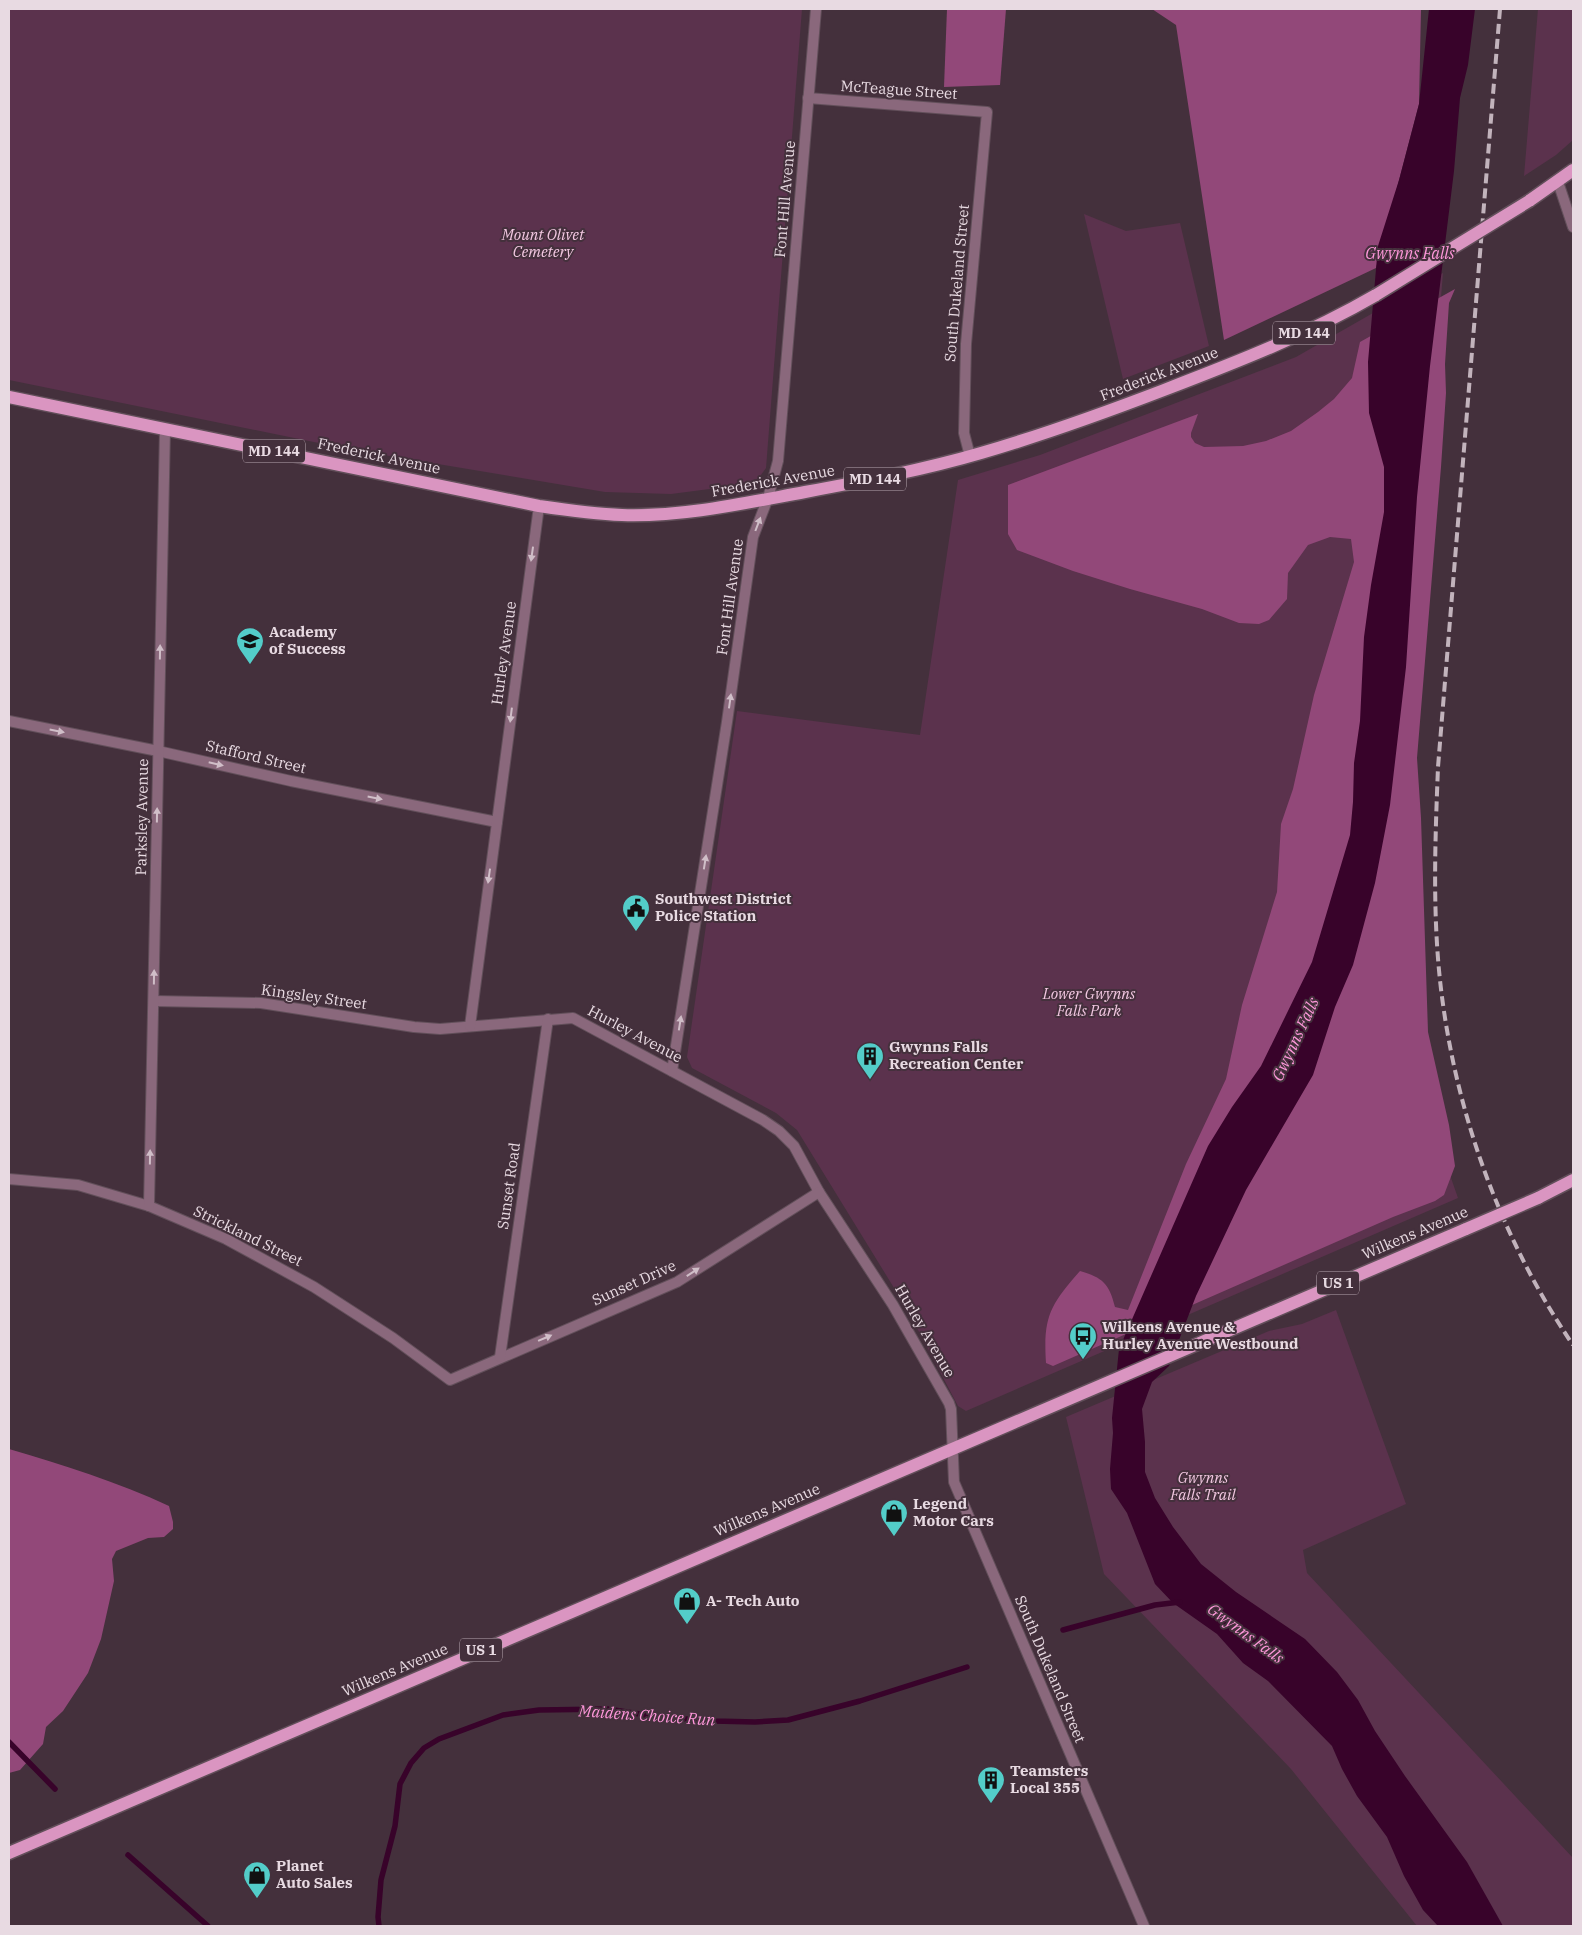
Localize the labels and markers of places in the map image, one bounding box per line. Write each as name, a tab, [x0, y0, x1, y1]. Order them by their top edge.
place label: Academy of Success	[269, 622, 346, 658]
school or university icon: Academy of Success	[235, 626, 265, 665]
place label: Southwest District Police Station	[655, 889, 792, 925]
public building icon: Southwest District Police Station	[621, 893, 651, 932]
place label: Gwynns Falls Recreation Center	[889, 1037, 1024, 1073]
building icon: Gwynns Falls Recreation Center	[855, 1041, 885, 1080]
place label: Wilkens Avenue & Hurley Avenue Westbound	[1102, 1317, 1299, 1353]
bus stop icon: Wilkens Avenue & Hurley Avenue Westbound	[1068, 1321, 1098, 1360]
place label: Legend Motor Cars	[913, 1494, 994, 1530]
shop icon: Legend Motor Cars	[879, 1498, 909, 1537]
shop icon: A- Tech Auto	[672, 1586, 702, 1625]
place label: A- Tech Auto	[706, 1591, 800, 1610]
place label: Teamsters Local 355	[1010, 1761, 1088, 1797]
building icon: Teamsters Local 355	[976, 1765, 1006, 1804]
place label: Planet Auto Sales	[276, 1856, 353, 1892]
shop icon: Planet Auto Sales	[242, 1860, 272, 1899]

